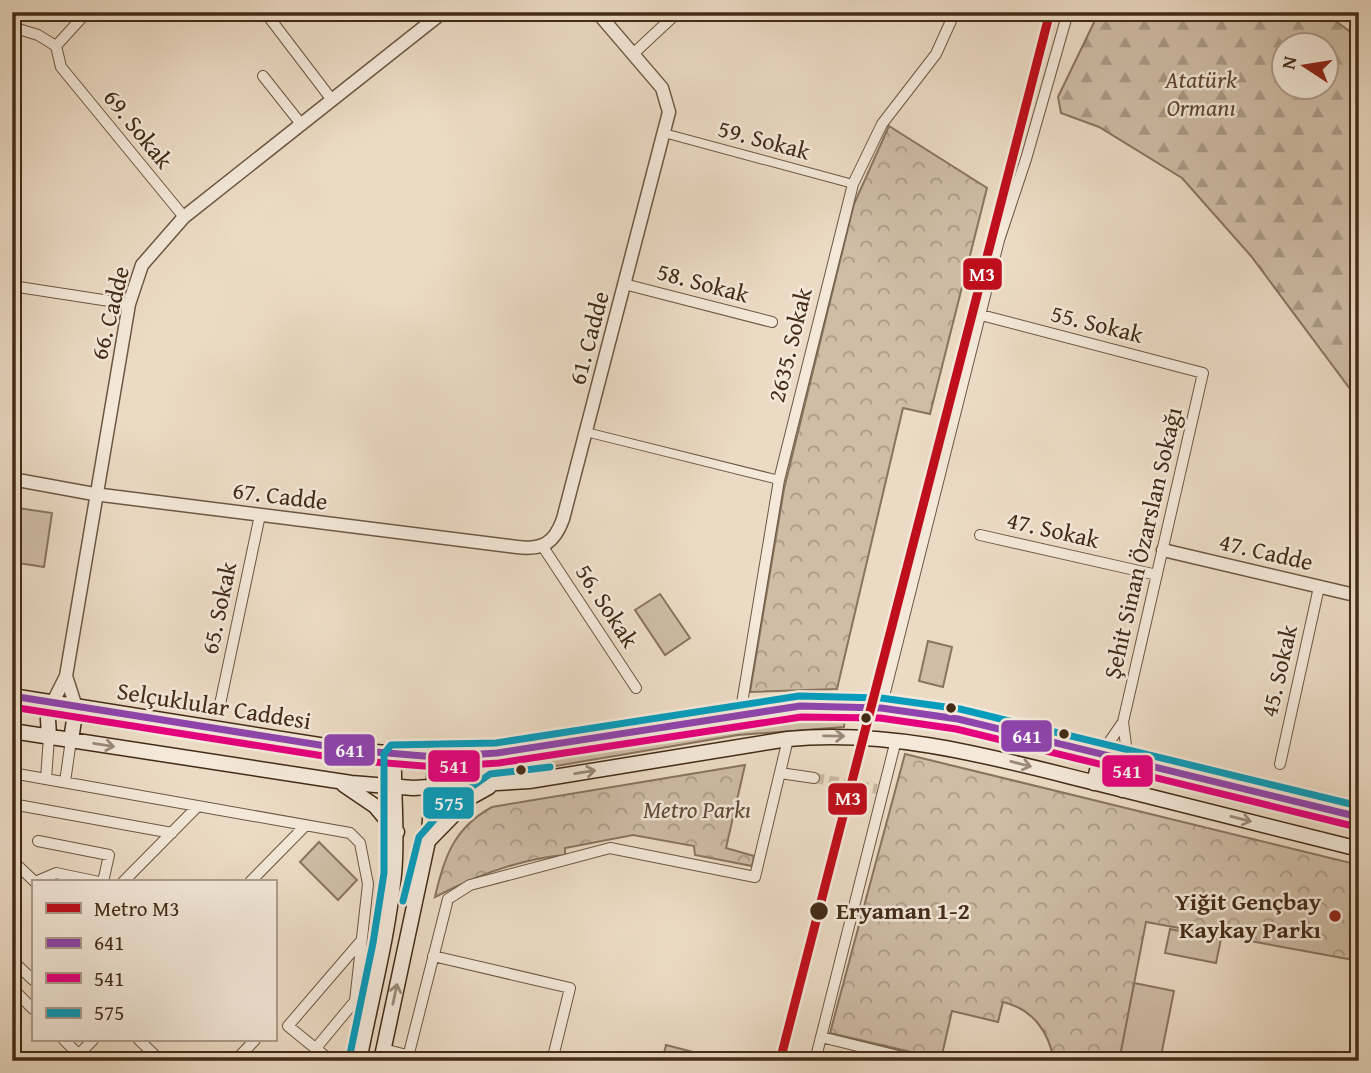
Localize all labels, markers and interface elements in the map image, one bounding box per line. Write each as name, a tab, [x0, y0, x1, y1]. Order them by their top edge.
north arrow	[1270, 32, 1340, 102]
text: N	[1273, 53, 1303, 72]
park label: Atatürk Ormanı	[1164, 62, 1237, 125]
street label: 69. Sokak	[95, 81, 182, 177]
street label: 59. Sokak	[714, 110, 815, 169]
street label: 58. Sokak	[653, 253, 754, 312]
line badge: M3	[962, 257, 1003, 291]
text: M3	[969, 260, 995, 288]
street label: 66. Cadde	[81, 262, 138, 363]
street label: 2635. Sokak	[758, 283, 821, 406]
street label: 61. Cadde	[559, 287, 618, 389]
street label: 55. Sokak	[1047, 295, 1148, 352]
street label: Şehit Sinan Özarslan Sokağı	[1094, 403, 1191, 682]
street label: 67. Cadde	[231, 472, 330, 519]
street label: 47. Sokak	[1003, 502, 1104, 557]
street label: 47. Cadde	[1216, 524, 1317, 579]
street label: 56. Sokak	[567, 557, 648, 655]
street label: 65. Sokak	[192, 558, 246, 657]
street label: 45. Sokak	[1251, 620, 1306, 721]
street label: Selçuklular Caddesi	[115, 673, 314, 738]
unlabelled marker	[944, 701, 958, 715]
unlabelled marker	[859, 711, 873, 725]
line badge: 641	[1000, 719, 1053, 753]
text: 641	[1012, 722, 1042, 750]
unlabelled marker	[1057, 727, 1071, 741]
one-way arrow	[822, 730, 845, 743]
line badge: 641	[323, 733, 376, 767]
text: 641	[335, 736, 365, 764]
one-way arrow	[92, 739, 115, 752]
line badge: 541	[427, 749, 481, 783]
text: 541	[439, 752, 469, 780]
line badge: 541	[1101, 754, 1154, 788]
text: 541	[1112, 757, 1142, 785]
one-way arrow	[1009, 758, 1031, 771]
unlabelled marker	[514, 763, 528, 777]
one-way arrow	[573, 765, 596, 778]
line badge: M3	[827, 782, 868, 816]
text: M3	[835, 784, 861, 812]
line badge: 575	[422, 786, 475, 820]
text: 575	[434, 789, 464, 817]
park label: Metro Parkı	[643, 792, 751, 827]
one-way arrow	[1229, 813, 1252, 826]
legend	[32, 880, 276, 1042]
place label: Yiğit Gençbay Kaykay Parkı	[1175, 884, 1322, 947]
text: Metro M3	[94, 893, 180, 924]
place label: Eryaman 1-2	[836, 893, 970, 928]
marker: Eryaman 1-2	[808, 900, 830, 922]
marker: Yiğit Gençbay Kaykay Parkı	[1327, 908, 1343, 924]
text: 641	[94, 927, 124, 958]
text: 541	[94, 963, 124, 994]
one-way arrow	[388, 983, 402, 1006]
text: 575	[94, 997, 124, 1028]

